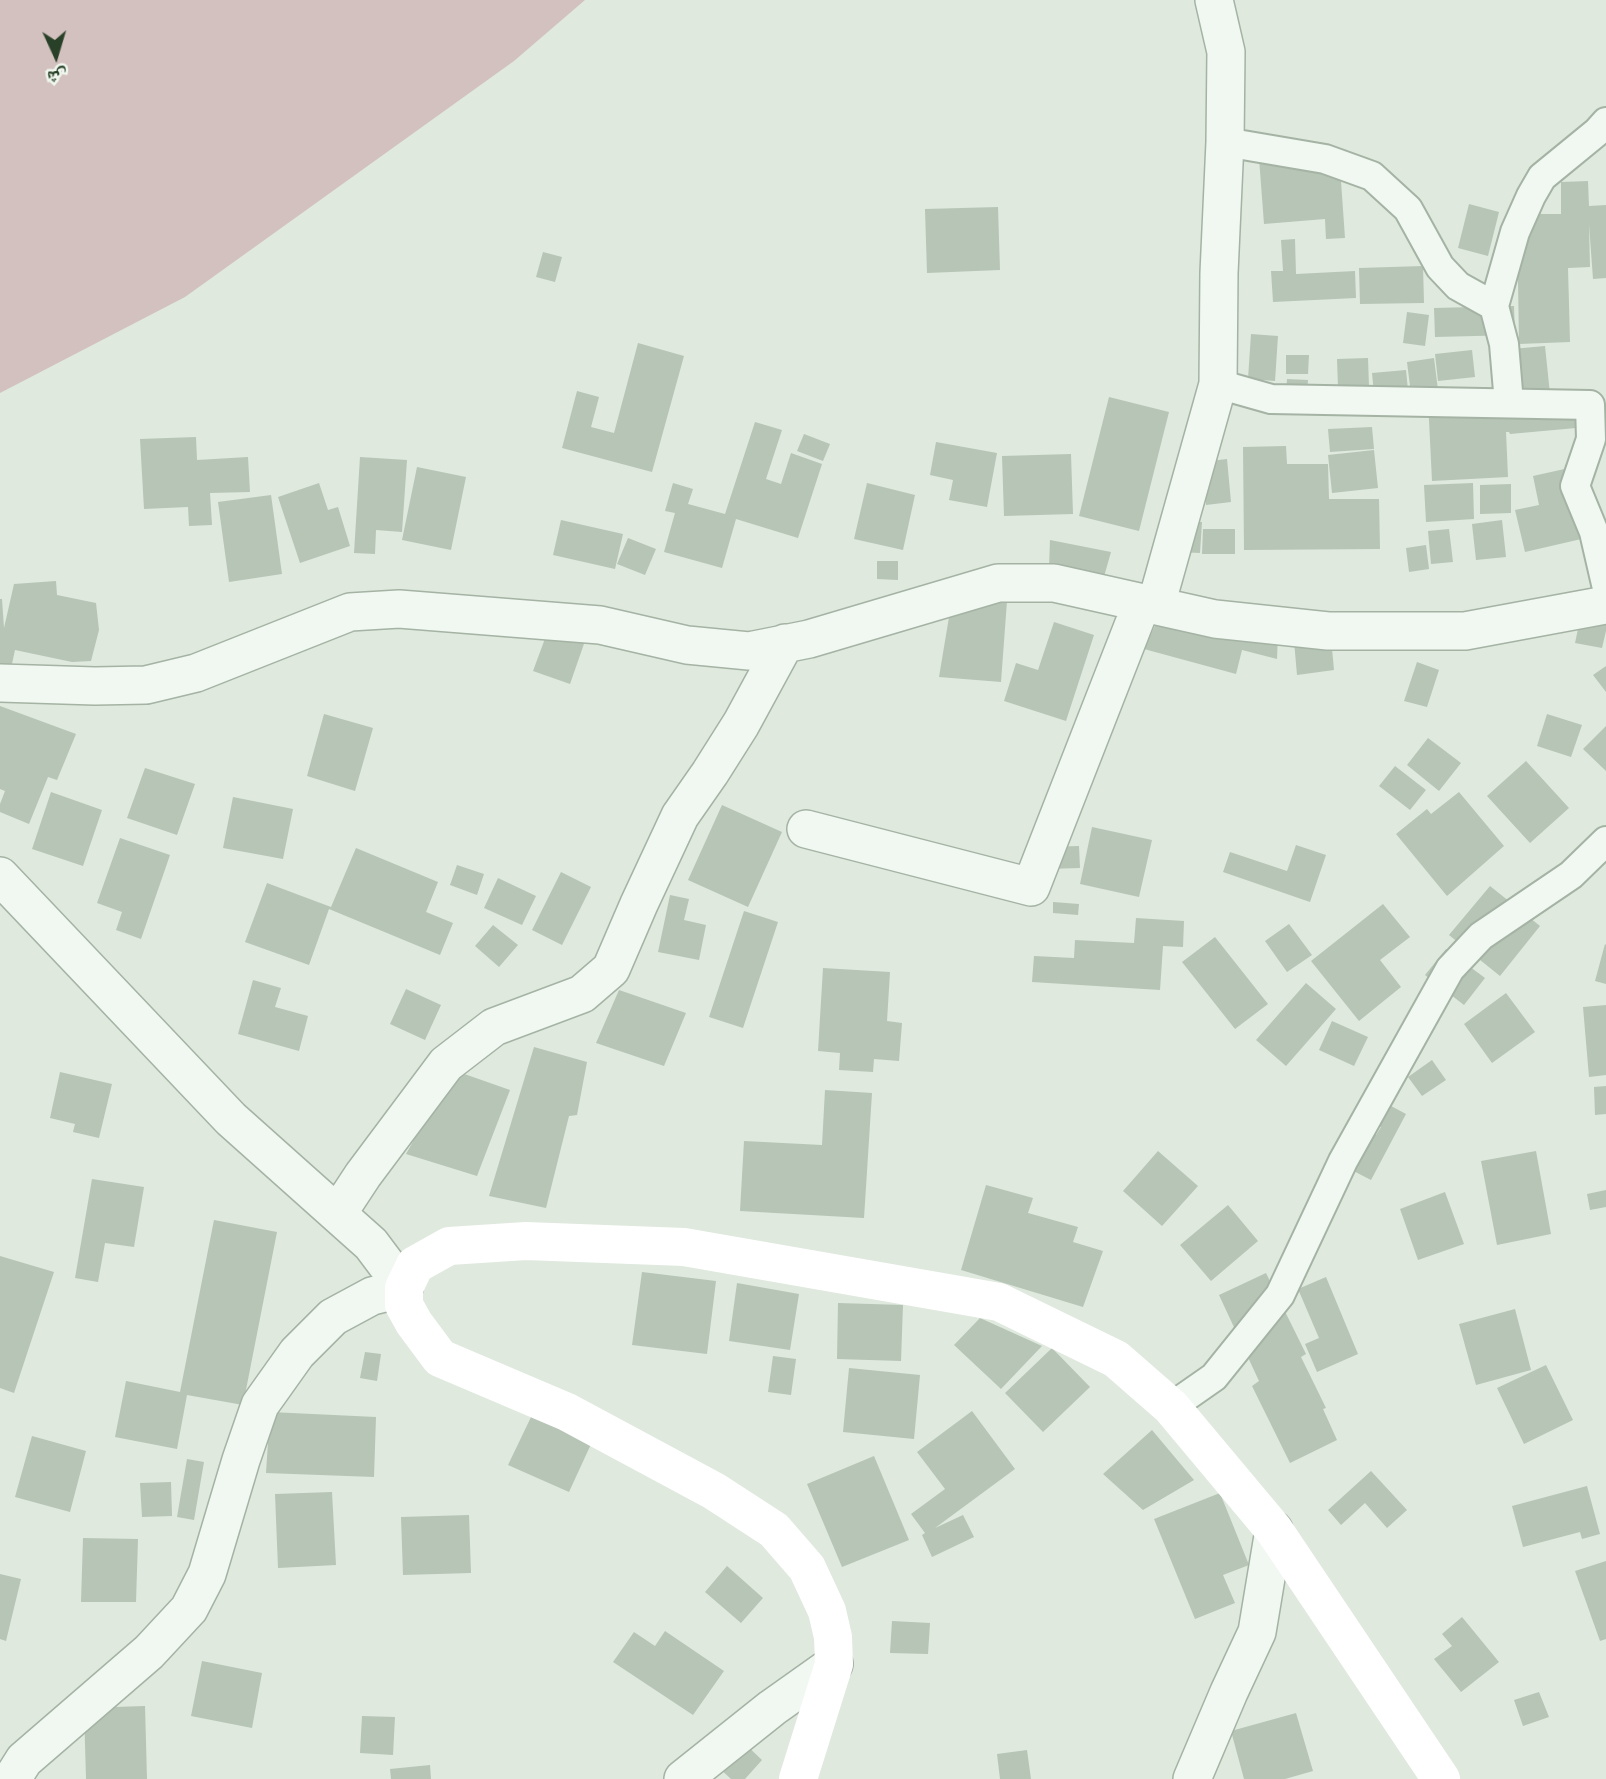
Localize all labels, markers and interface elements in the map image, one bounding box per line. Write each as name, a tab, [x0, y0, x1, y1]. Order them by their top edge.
north arrow	[21, 21, 91, 91]
text: ش	[47, 65, 68, 90]

